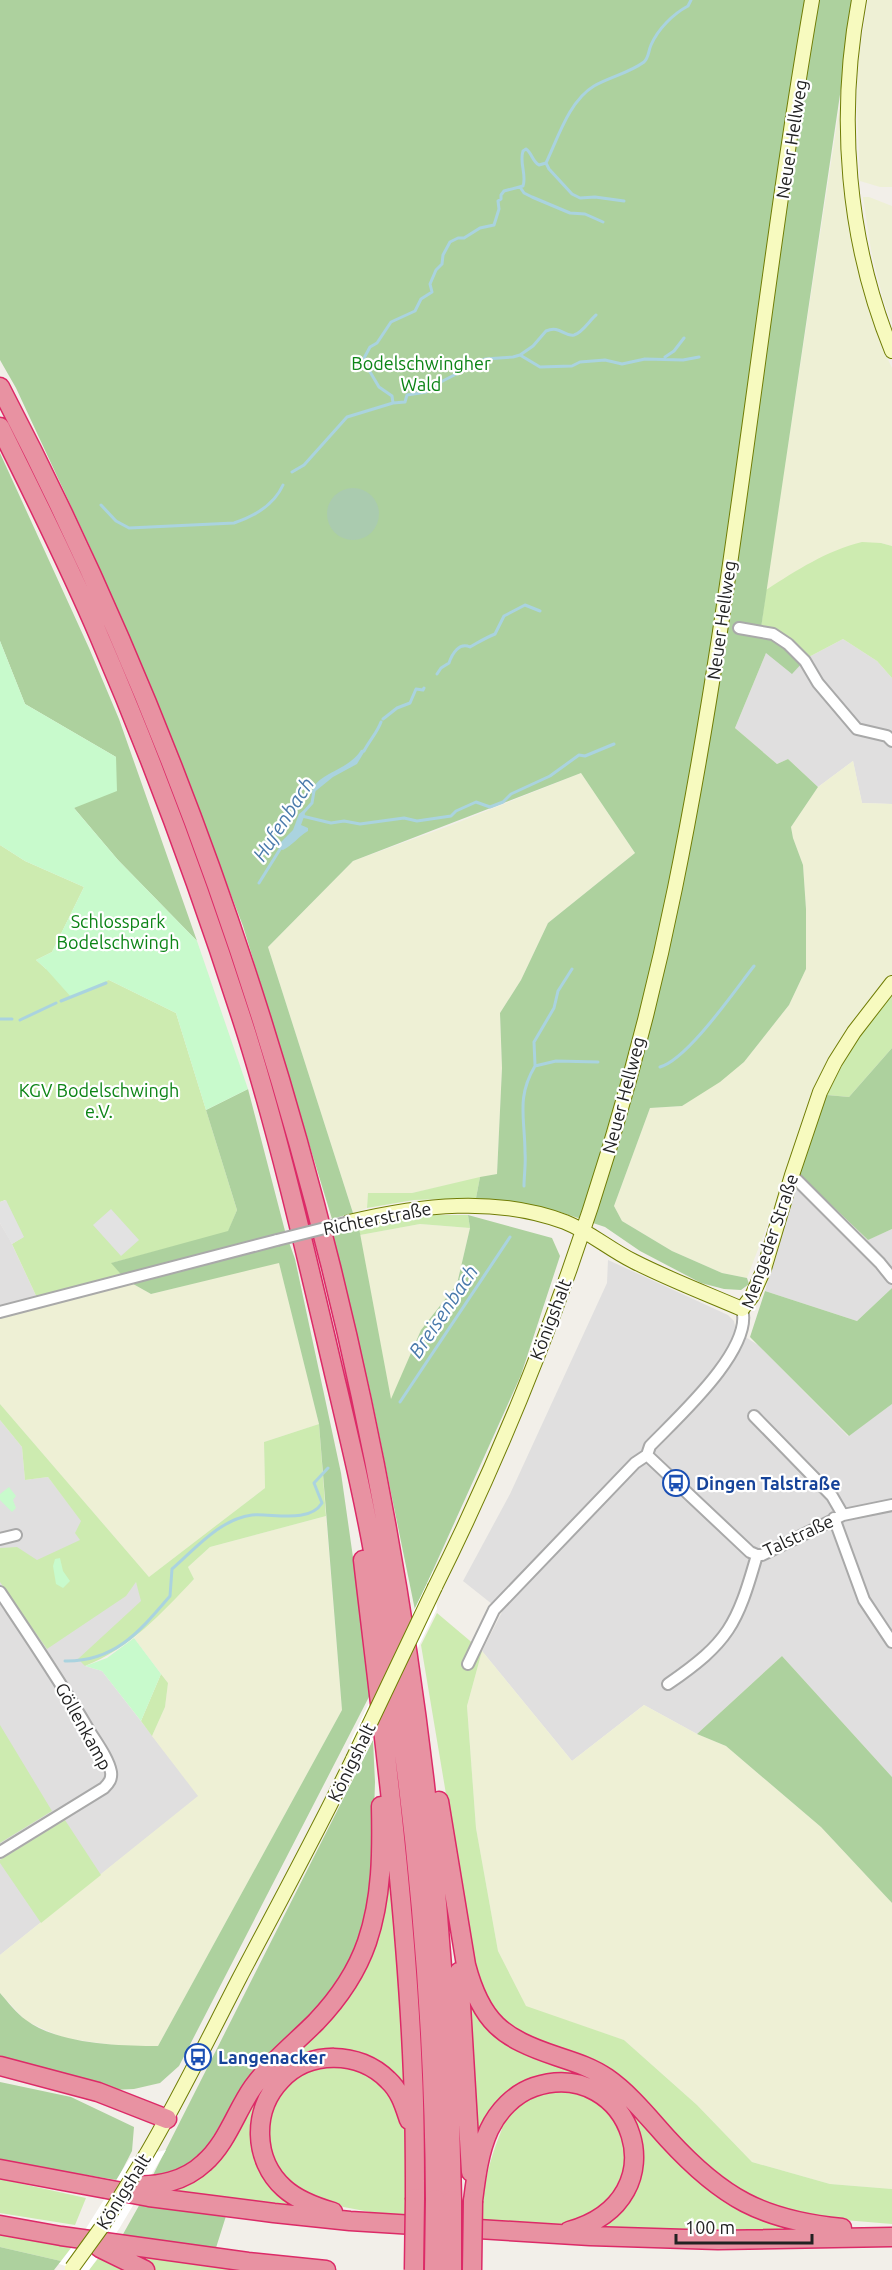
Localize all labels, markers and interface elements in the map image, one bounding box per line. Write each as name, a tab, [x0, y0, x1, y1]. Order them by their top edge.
street label: Neuer Hellweg	[772, 78, 810, 200]
park label: Bodelschwingher Wald	[351, 353, 491, 394]
street label: Neuer Hellweg	[703, 559, 739, 681]
water label: Hufenbach	[247, 773, 319, 865]
park label: Schlosspark Bodelschwingh	[57, 911, 179, 952]
street label: Neuer Hellweg	[598, 1034, 648, 1156]
park label: KGV Bodelschwingh e.V.	[19, 1080, 179, 1121]
street label: Mengeder Straße	[737, 1171, 801, 1311]
street label: Richterstraße	[321, 1198, 433, 1238]
water label: Breisenbach	[404, 1260, 482, 1362]
street label: Königshalt	[525, 1276, 575, 1362]
bus stop icon: Dingen Talstraße	[661, 1468, 691, 1498]
place label: Dingen Talstraße	[696, 1473, 841, 1493]
street label: Talstraße	[760, 1510, 836, 1560]
street label: Göllenkamp	[52, 1679, 116, 1773]
street label: Königshalt	[323, 1719, 379, 1805]
bus stop icon: Langenacker	[183, 2042, 213, 2072]
place label: Langenacker	[218, 2047, 326, 2067]
street label: Königshalt	[92, 2149, 154, 2233]
scale bar	[676, 2207, 812, 2245]
text: 100 m	[685, 2217, 735, 2237]

